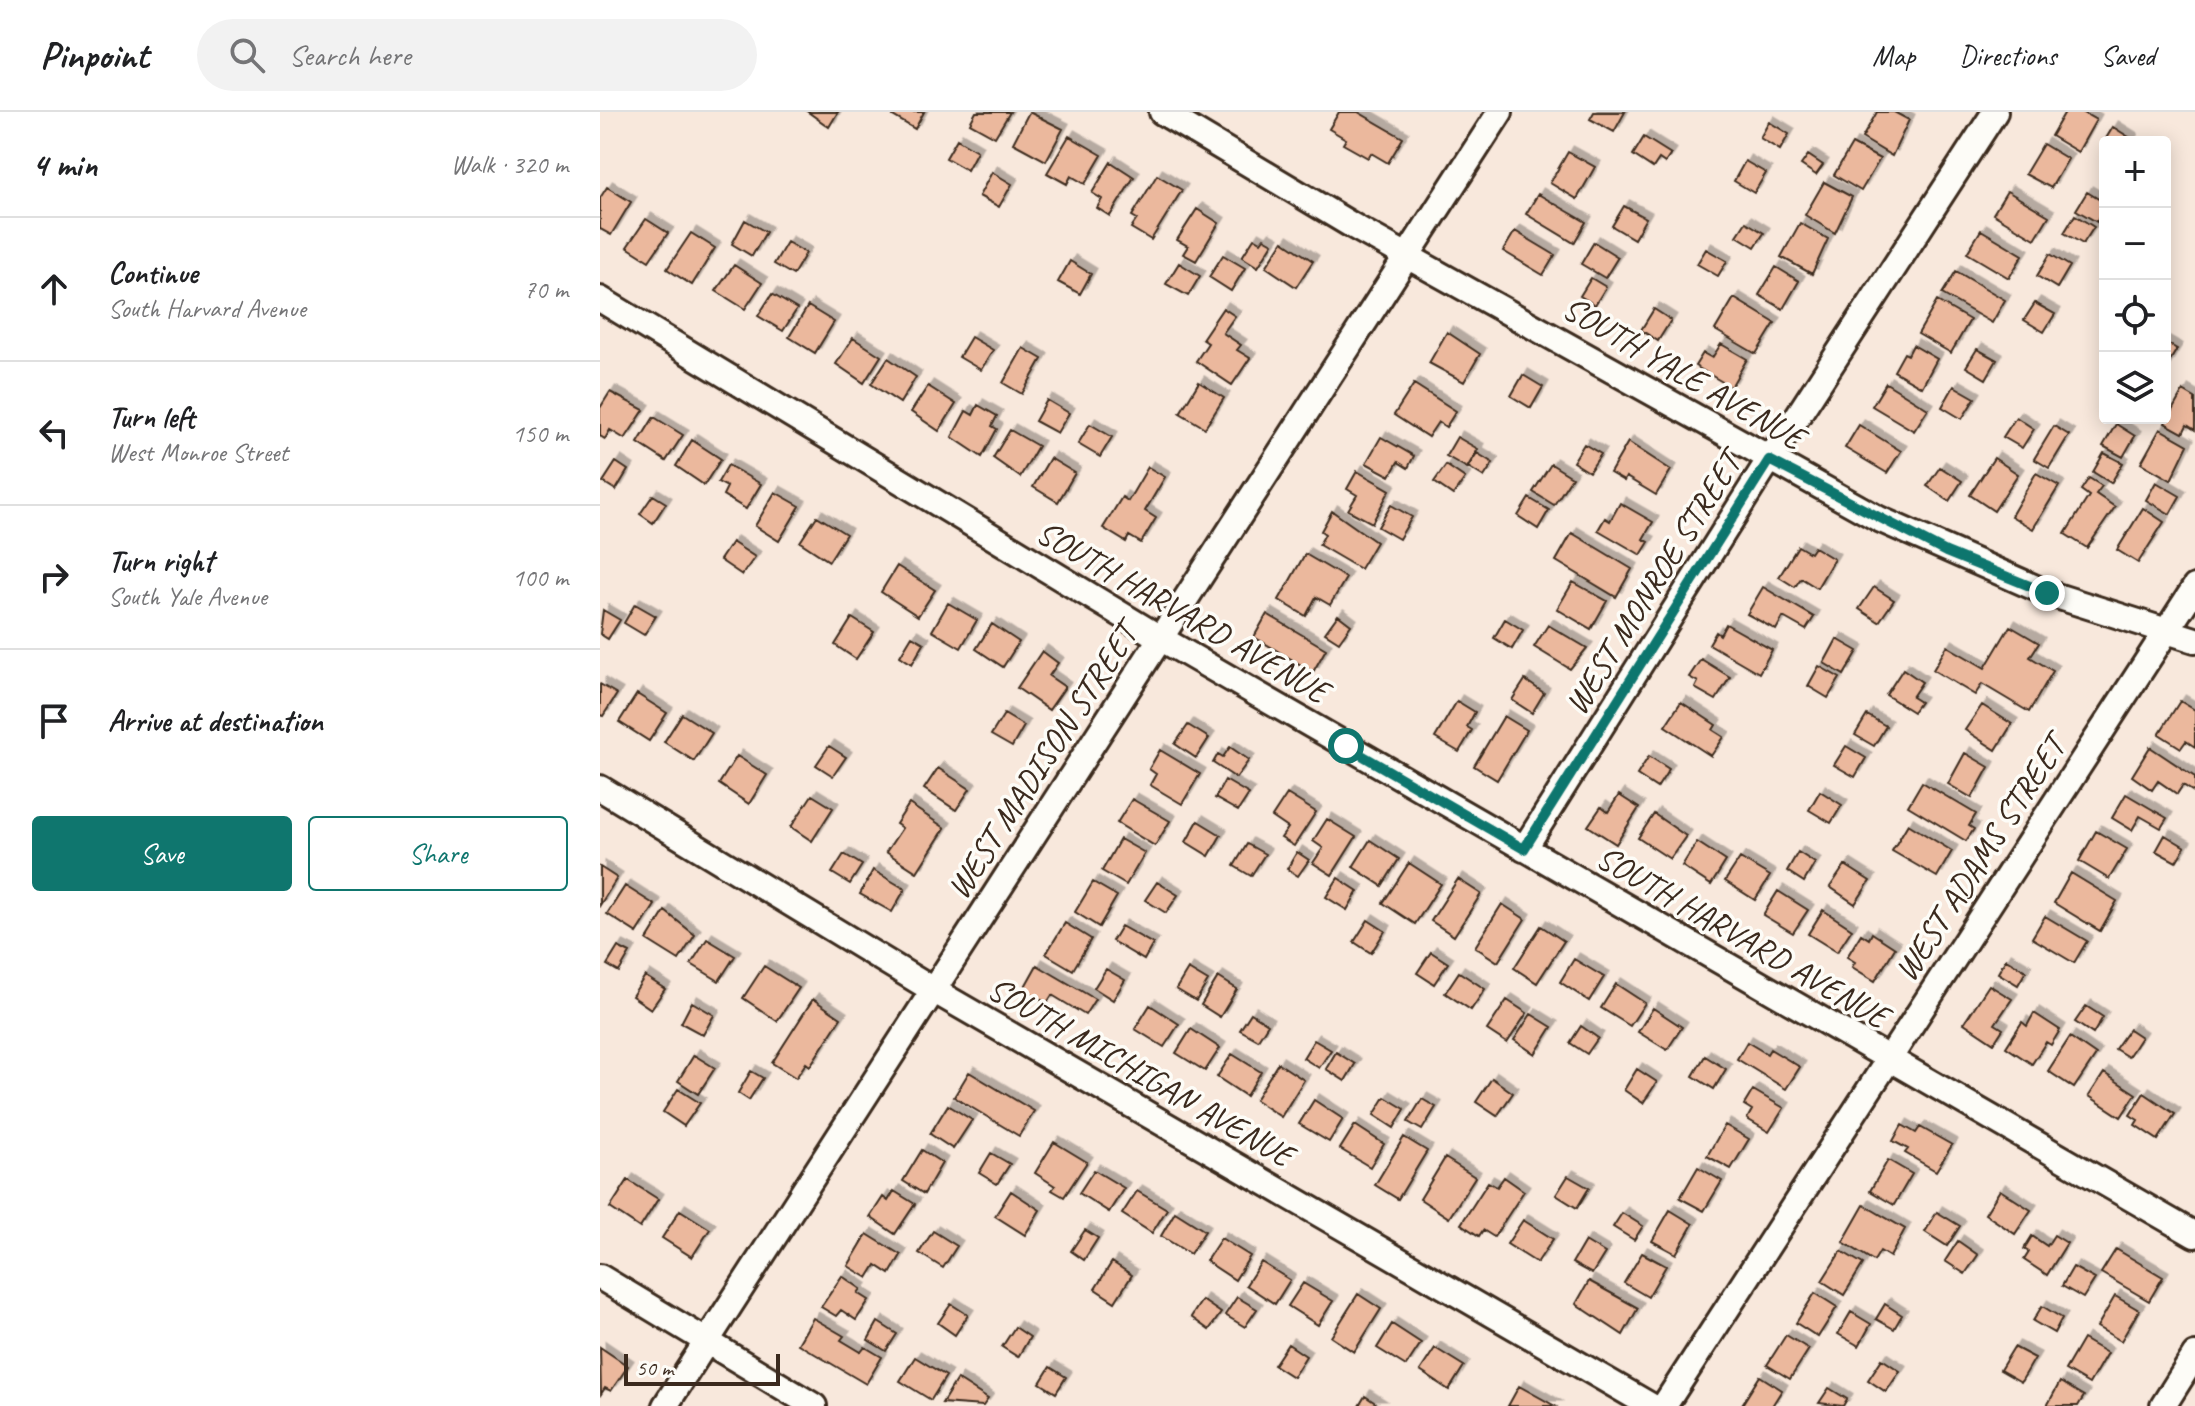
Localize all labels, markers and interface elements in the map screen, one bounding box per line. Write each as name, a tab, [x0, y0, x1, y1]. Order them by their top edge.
search box	[197, 19, 757, 91]
text: Pinpoint	[40, 32, 149, 79]
icon: search	[225, 33, 269, 77]
text: Search here	[289, 36, 411, 74]
text: Map	[1872, 38, 1915, 73]
text: Directions	[1959, 38, 2057, 73]
text: Saved	[2101, 38, 2155, 73]
map controls	[2099, 136, 2171, 424]
button: +	[2099, 136, 2171, 208]
text: 4 min	[32, 143, 97, 186]
text: Walk · 320 m	[451, 148, 568, 181]
button: −	[2099, 208, 2171, 280]
text: Continue	[108, 254, 198, 292]
icon: ahead	[32, 267, 76, 311]
text: 70 m	[524, 273, 568, 306]
button: locate	[2099, 280, 2171, 352]
street label: SOUTH YALE AVENUE	[1555, 286, 1816, 461]
text: South Harvard Avenue	[108, 292, 306, 325]
button: layers	[2099, 352, 2171, 424]
text: Turn left	[108, 398, 195, 436]
icon: left	[32, 411, 76, 455]
text: 150 m	[512, 417, 568, 450]
text: West Monroe Street	[108, 436, 288, 469]
street label: WEST MONROE STREET	[1554, 439, 1754, 722]
street label: SOUTH HARVARD AVENUE	[1029, 510, 1340, 715]
text: Turn right	[108, 542, 213, 580]
icon: right	[32, 555, 76, 599]
text: 100 m	[512, 561, 568, 594]
route end	[2029, 575, 2065, 611]
text: South Yale Avenue	[108, 580, 267, 613]
street label: WEST MADISON STREET	[937, 609, 1151, 907]
icon: arrive	[32, 699, 76, 743]
text: Arrive at destination	[108, 702, 323, 740]
street label: WEST ADAMS STREET	[1884, 722, 2078, 989]
route start	[1328, 728, 1364, 764]
button: Save	[32, 816, 292, 891]
button: Share	[308, 816, 568, 891]
street label: SOUTH HARVARD AVENUE	[1589, 835, 1900, 1040]
street label: SOUTH MICHIGAN AVENUE	[980, 966, 1305, 1179]
scale bar	[624, 1350, 780, 1386]
text: 50 m	[636, 1354, 673, 1382]

